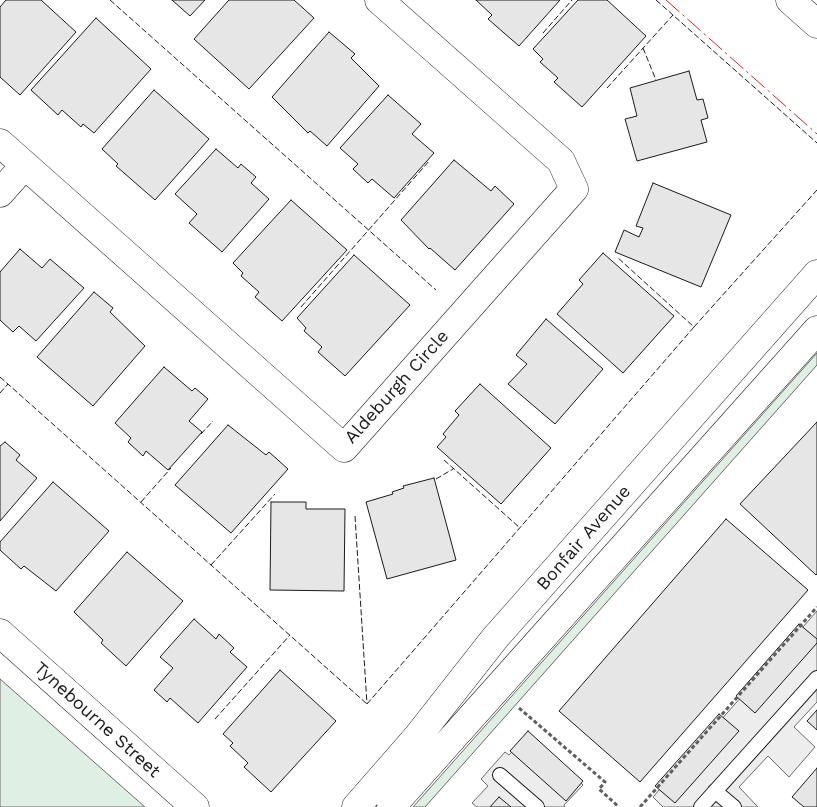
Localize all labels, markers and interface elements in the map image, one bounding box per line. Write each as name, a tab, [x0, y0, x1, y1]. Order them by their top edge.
street label: Aldeburgh Circle	[340, 326, 454, 448]
street label: Bonfair Avenue	[532, 481, 636, 595]
street label: Tynebourne Street	[29, 658, 165, 782]

